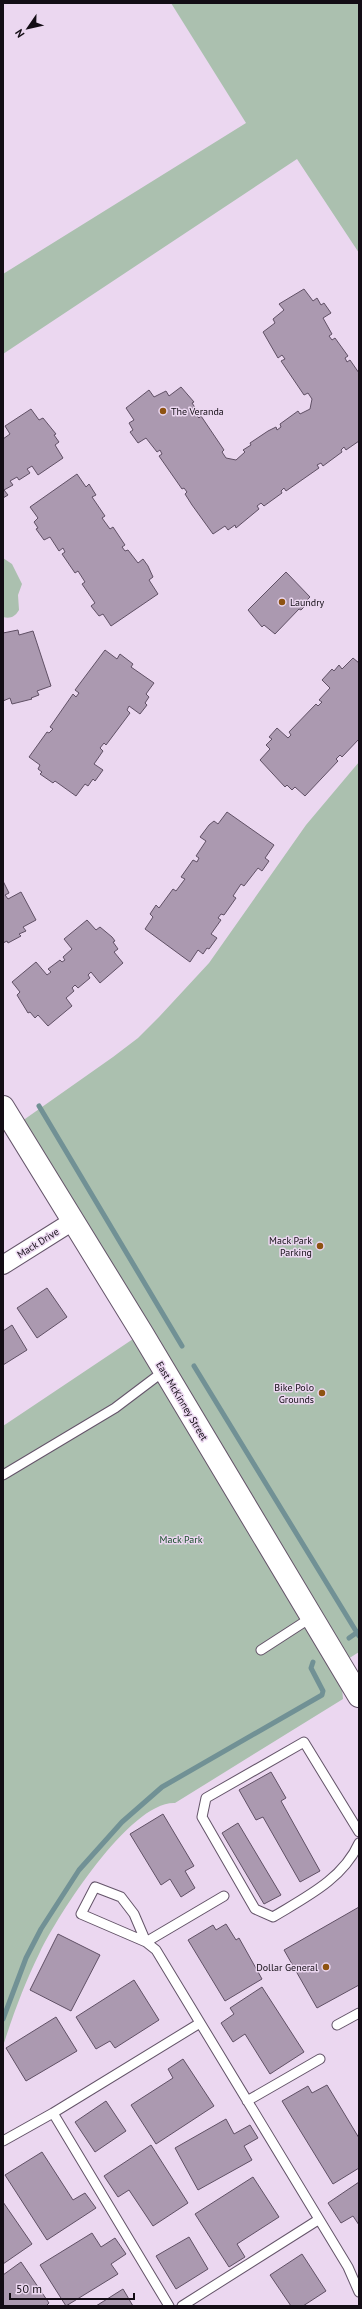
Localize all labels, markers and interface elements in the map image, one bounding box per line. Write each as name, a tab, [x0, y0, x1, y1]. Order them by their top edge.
north arrow	[8, 8, 48, 48]
text: N	[12, 27, 28, 41]
place label: The Veranda	[171, 405, 224, 418]
marker: The Veranda	[158, 406, 168, 416]
place label: Laundry	[290, 596, 325, 609]
marker: Laundry	[277, 597, 287, 607]
street label: Mack Drive	[15, 1225, 61, 1261]
place label: Mack Park Parking	[269, 1234, 312, 1259]
marker: Mack Park Parking	[315, 1241, 325, 1251]
street label: East McKinney Street	[153, 1359, 211, 1443]
place label: Bike Polo Grounds	[274, 1381, 314, 1406]
marker: Bike Polo Grounds	[317, 1388, 327, 1398]
park label: Mack Park	[160, 1533, 203, 1546]
place label: Dollar General	[256, 1961, 318, 1974]
marker: Dollar General	[321, 1962, 331, 1972]
scale bar	[10, 2275, 134, 2301]
text: 50 m	[16, 2281, 42, 2296]

